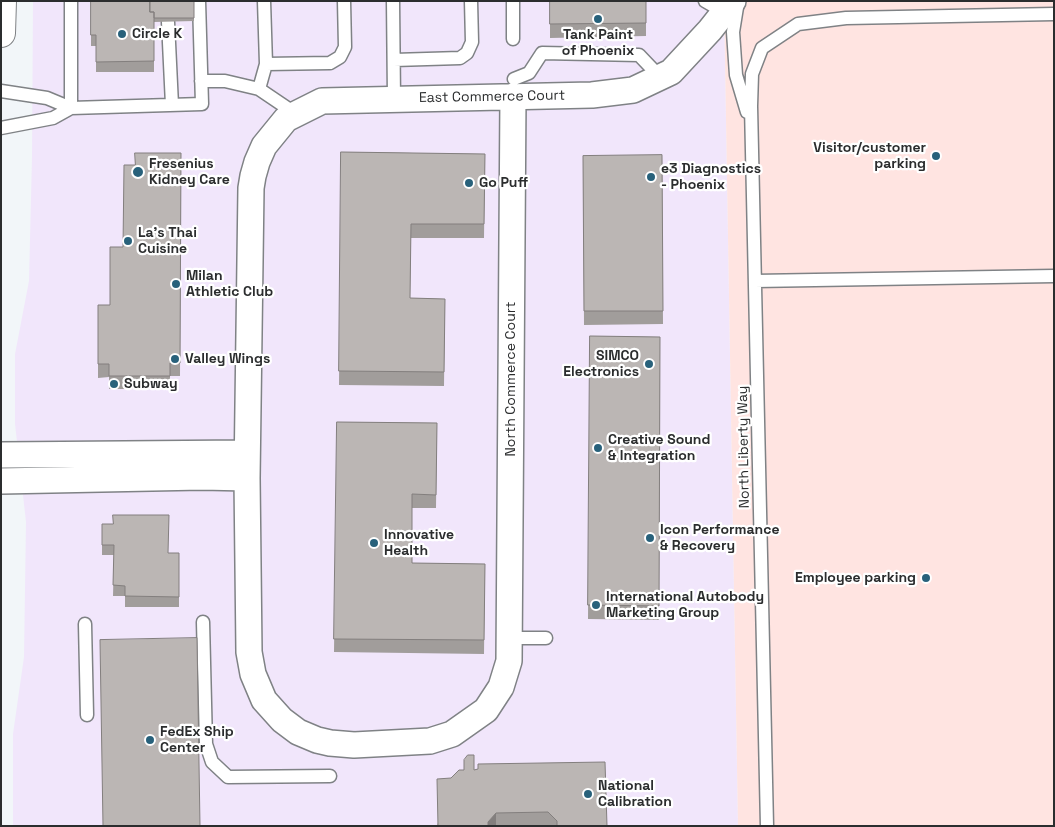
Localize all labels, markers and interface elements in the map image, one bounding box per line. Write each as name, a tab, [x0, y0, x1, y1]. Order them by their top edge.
marker: Tank Paint of Phoenix	[592, 13, 604, 25]
place label: Circle K	[132, 26, 182, 42]
place label: Tank Paint of Phoenix	[562, 27, 634, 59]
marker: Circle K	[116, 28, 128, 40]
street label: East Commerce Court	[419, 87, 565, 107]
place label: Visitor/customer parking	[813, 140, 926, 172]
marker: Visitor/customer parking	[930, 150, 942, 162]
place label: Fresenius Kidney Care	[149, 156, 230, 188]
place label: e3 Diagnostics - Phoenix	[661, 161, 761, 193]
marker: Fresenius Kidney Care	[131, 165, 145, 179]
marker: e3 Diagnostics - Phoenix	[645, 171, 657, 183]
place label: Go Puff	[479, 175, 528, 191]
marker: Go Puff	[463, 177, 475, 189]
place label: La's Thai Cuisine	[138, 225, 197, 258]
marker: La's Thai Cuisine	[122, 235, 134, 247]
place label: Milan Athletic Club	[186, 268, 273, 300]
marker: Milan Athletic Club	[170, 278, 182, 290]
street label: North Commerce Court	[503, 301, 519, 457]
place label: SIMCO Electronics	[563, 348, 639, 381]
place label: Valley Wings	[185, 351, 270, 367]
marker: Valley Wings	[169, 353, 181, 365]
marker: SIMCO Electronics	[643, 358, 655, 370]
place label: Subway	[124, 376, 178, 392]
marker: Subway	[108, 378, 120, 390]
street label: North Liberty Way	[735, 386, 753, 508]
place label: Creative Sound & Integration	[608, 432, 710, 464]
marker: Creative Sound & Integration	[592, 442, 604, 454]
place label: Icon Performance & Recovery	[660, 522, 780, 554]
place label: Innovative Health	[384, 527, 454, 560]
marker: Icon Performance & Recovery	[644, 532, 656, 544]
marker: Innovative Health	[368, 537, 380, 549]
place label: Employee parking	[795, 570, 916, 586]
marker: Employee parking	[920, 572, 932, 584]
place label: International Autobody Marketing Group	[606, 589, 764, 622]
marker: International Autobody Marketing Group	[590, 599, 602, 611]
place label: FedEx Ship Center	[160, 724, 234, 756]
marker: FedEx Ship Center	[144, 734, 156, 746]
place label: National Calibration	[598, 778, 672, 810]
marker: National Calibration	[582, 788, 594, 800]

